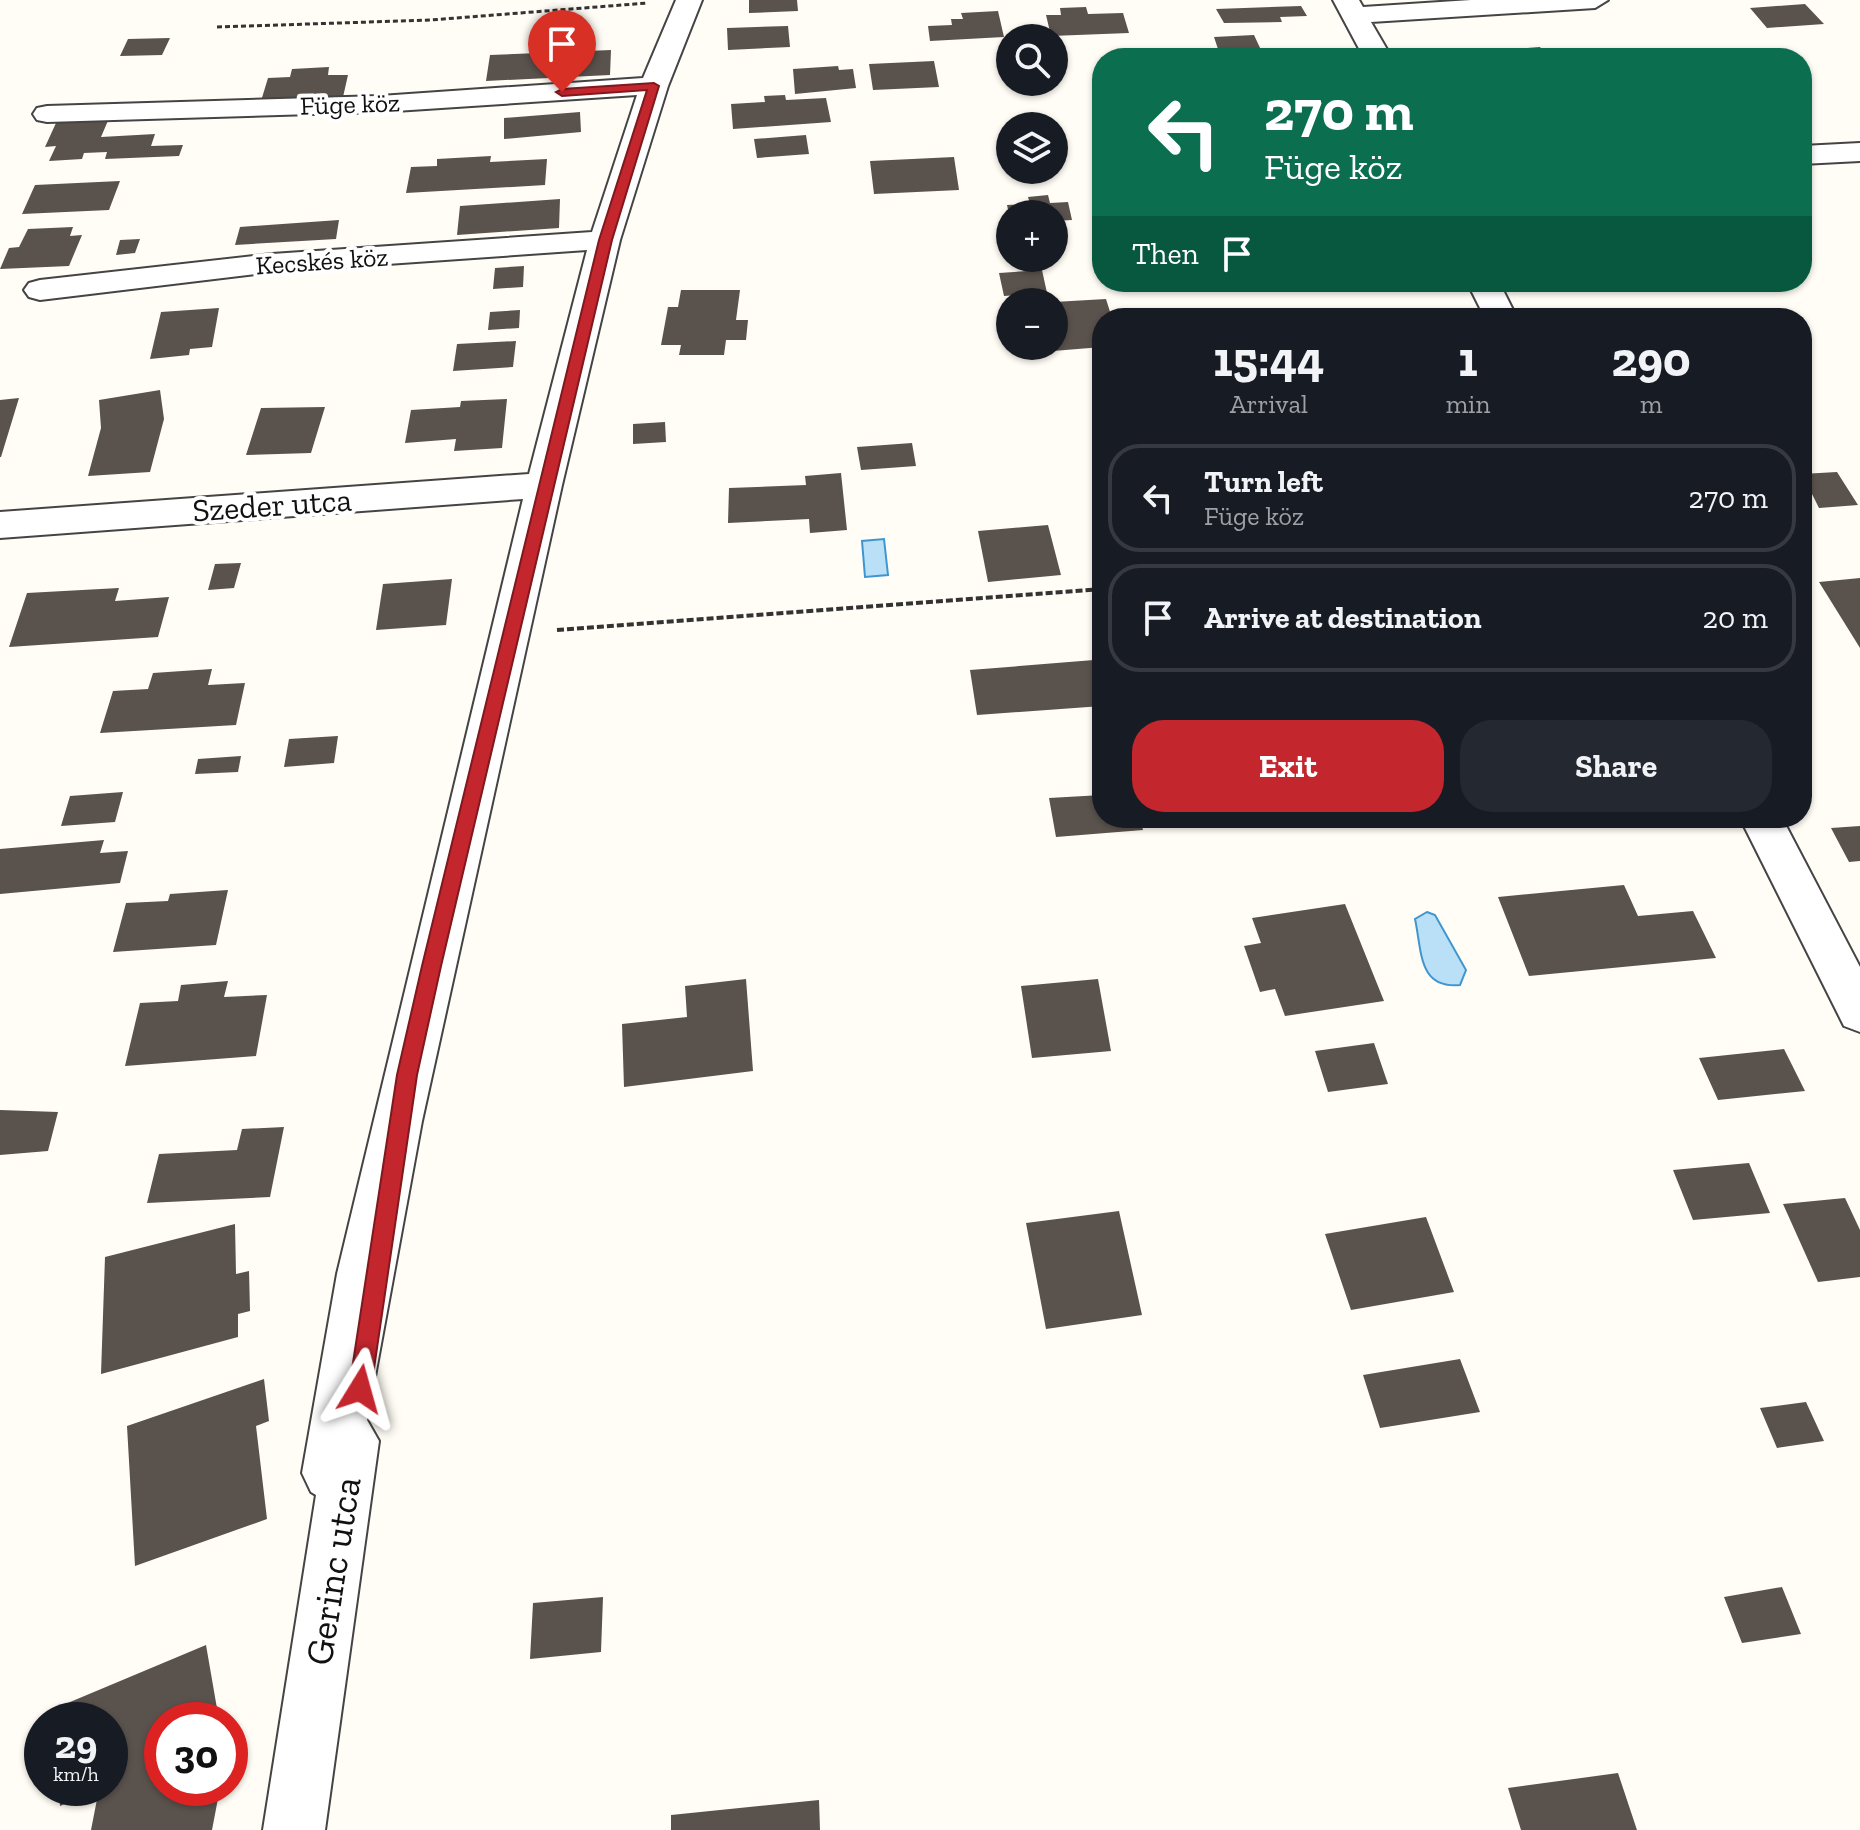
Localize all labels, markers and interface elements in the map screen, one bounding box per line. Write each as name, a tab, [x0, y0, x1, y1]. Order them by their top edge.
pin	[528, 10, 596, 92]
icon: arrive	[540, 22, 584, 66]
map controls	[996, 24, 1068, 360]
button: search	[996, 24, 1068, 96]
text: 270 m	[1264, 77, 1414, 144]
icon: left	[1132, 80, 1236, 184]
street label: Füge köz	[299, 86, 401, 122]
button: layers	[996, 112, 1068, 184]
text: Füge köz	[1264, 145, 1402, 188]
button: +	[996, 200, 1068, 272]
icon: arrive	[1215, 232, 1259, 276]
text: Then	[1132, 236, 1199, 272]
street label: Kecskés köz	[255, 240, 389, 282]
button: −	[996, 288, 1068, 360]
text: 15:44	[1213, 331, 1324, 388]
text: 1	[1458, 331, 1478, 388]
text: 290	[1612, 331, 1691, 388]
text: Arrival	[1230, 388, 1308, 420]
text: min	[1446, 388, 1490, 420]
text: m	[1640, 388, 1662, 420]
text: Turn left	[1204, 464, 1323, 500]
icon: left	[1136, 476, 1180, 520]
street label: Szeder utca	[191, 480, 353, 530]
text: 270 m	[1688, 480, 1768, 516]
text: Füge köz	[1204, 500, 1304, 532]
icon: arrive	[1136, 596, 1180, 640]
text: Arrive at destination	[1204, 600, 1481, 636]
text: 20 m	[1703, 600, 1768, 636]
button: Exit	[1132, 720, 1444, 812]
button: Share	[1460, 720, 1772, 812]
position arrow	[318, 1347, 402, 1431]
street label: Gerinc utca	[295, 1474, 371, 1668]
speed limit sign: 30	[144, 1702, 248, 1806]
text: 29	[55, 1720, 97, 1768]
text: km/h	[53, 1762, 99, 1786]

